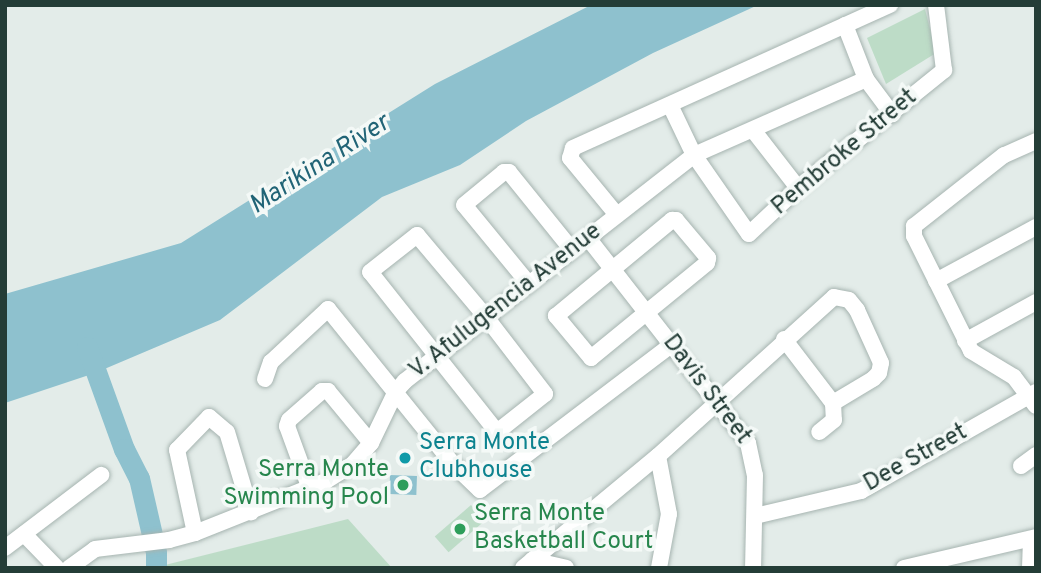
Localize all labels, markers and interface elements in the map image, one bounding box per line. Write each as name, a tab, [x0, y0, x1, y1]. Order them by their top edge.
street label: Pembroke Street	[766, 84, 924, 222]
water label: Marikina River	[244, 108, 396, 222]
street label: V. Afulugencia Avenue	[403, 217, 609, 387]
street label: Davis Street	[655, 329, 757, 451]
street label: Dee Street	[859, 419, 973, 499]
place label: Serra Monte Clubhouse	[419, 430, 550, 486]
marker: Serra Monte Clubhouse	[397, 450, 413, 466]
place label: Serra Monte Swimming Pool	[223, 457, 389, 513]
marker: Serra Monte Swimming Pool	[395, 477, 411, 493]
place label: Serra Monte Basketball Court	[474, 501, 653, 557]
marker: Serra Monte Basketball Court	[452, 521, 468, 537]

